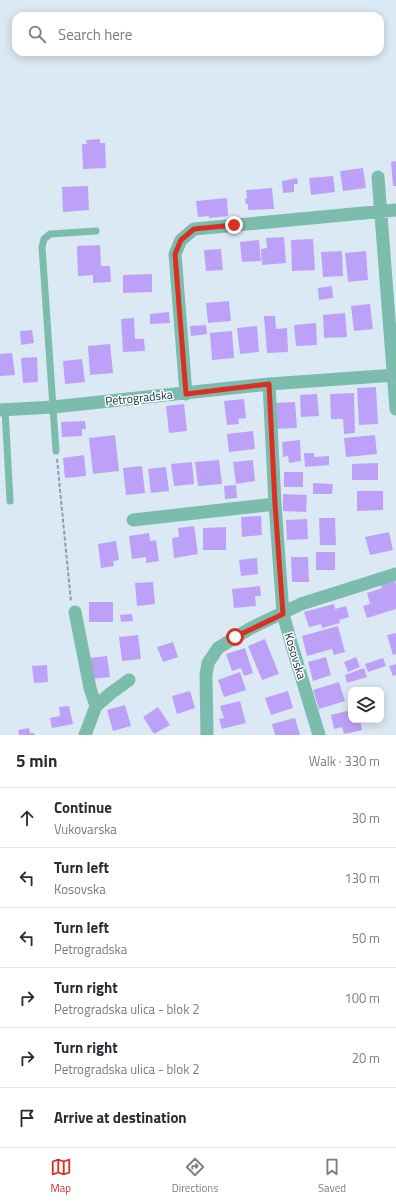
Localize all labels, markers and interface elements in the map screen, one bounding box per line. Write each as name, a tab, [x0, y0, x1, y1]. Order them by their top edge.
search box	[12, 12, 384, 56]
icon: search	[26, 23, 48, 45]
text: Search here	[58, 23, 132, 46]
route end	[225, 216, 243, 234]
street label: Petrogradska	[104, 385, 174, 410]
route start	[226, 628, 244, 646]
street label: Kosovska	[279, 630, 312, 681]
map controls	[348, 687, 384, 723]
button: layers	[348, 687, 384, 723]
text: 5 min	[16, 748, 57, 774]
text: Walk · 330 m	[309, 751, 380, 771]
text: Continue	[54, 796, 112, 819]
icon: ahead	[16, 807, 38, 829]
text: 30 m	[352, 808, 380, 828]
text: Vukovarska	[54, 819, 117, 839]
text: Turn left	[54, 856, 109, 879]
icon: left	[16, 867, 38, 889]
text: 130 m	[344, 868, 380, 888]
text: Kosovska	[54, 879, 106, 899]
text: Turn left	[54, 916, 109, 939]
icon: left	[16, 927, 38, 949]
text: 50 m	[352, 928, 380, 948]
text: Petrogradska	[54, 939, 127, 959]
text: Turn right	[54, 976, 118, 999]
icon: right	[16, 987, 38, 1009]
text: 100 m	[344, 988, 380, 1008]
text: Petrogradska ulica - blok 2	[54, 999, 200, 1019]
text: Turn right	[54, 1036, 118, 1059]
icon: right	[16, 1047, 38, 1069]
text: 20 m	[352, 1048, 380, 1068]
text: Petrogradska ulica - blok 2	[54, 1059, 200, 1079]
text: Arrive at destination	[54, 1106, 187, 1129]
icon: arrive	[16, 1107, 38, 1129]
tab: Map	[50, 1156, 72, 1196]
tab: Directions	[172, 1156, 218, 1196]
tab: Saved	[318, 1156, 346, 1196]

